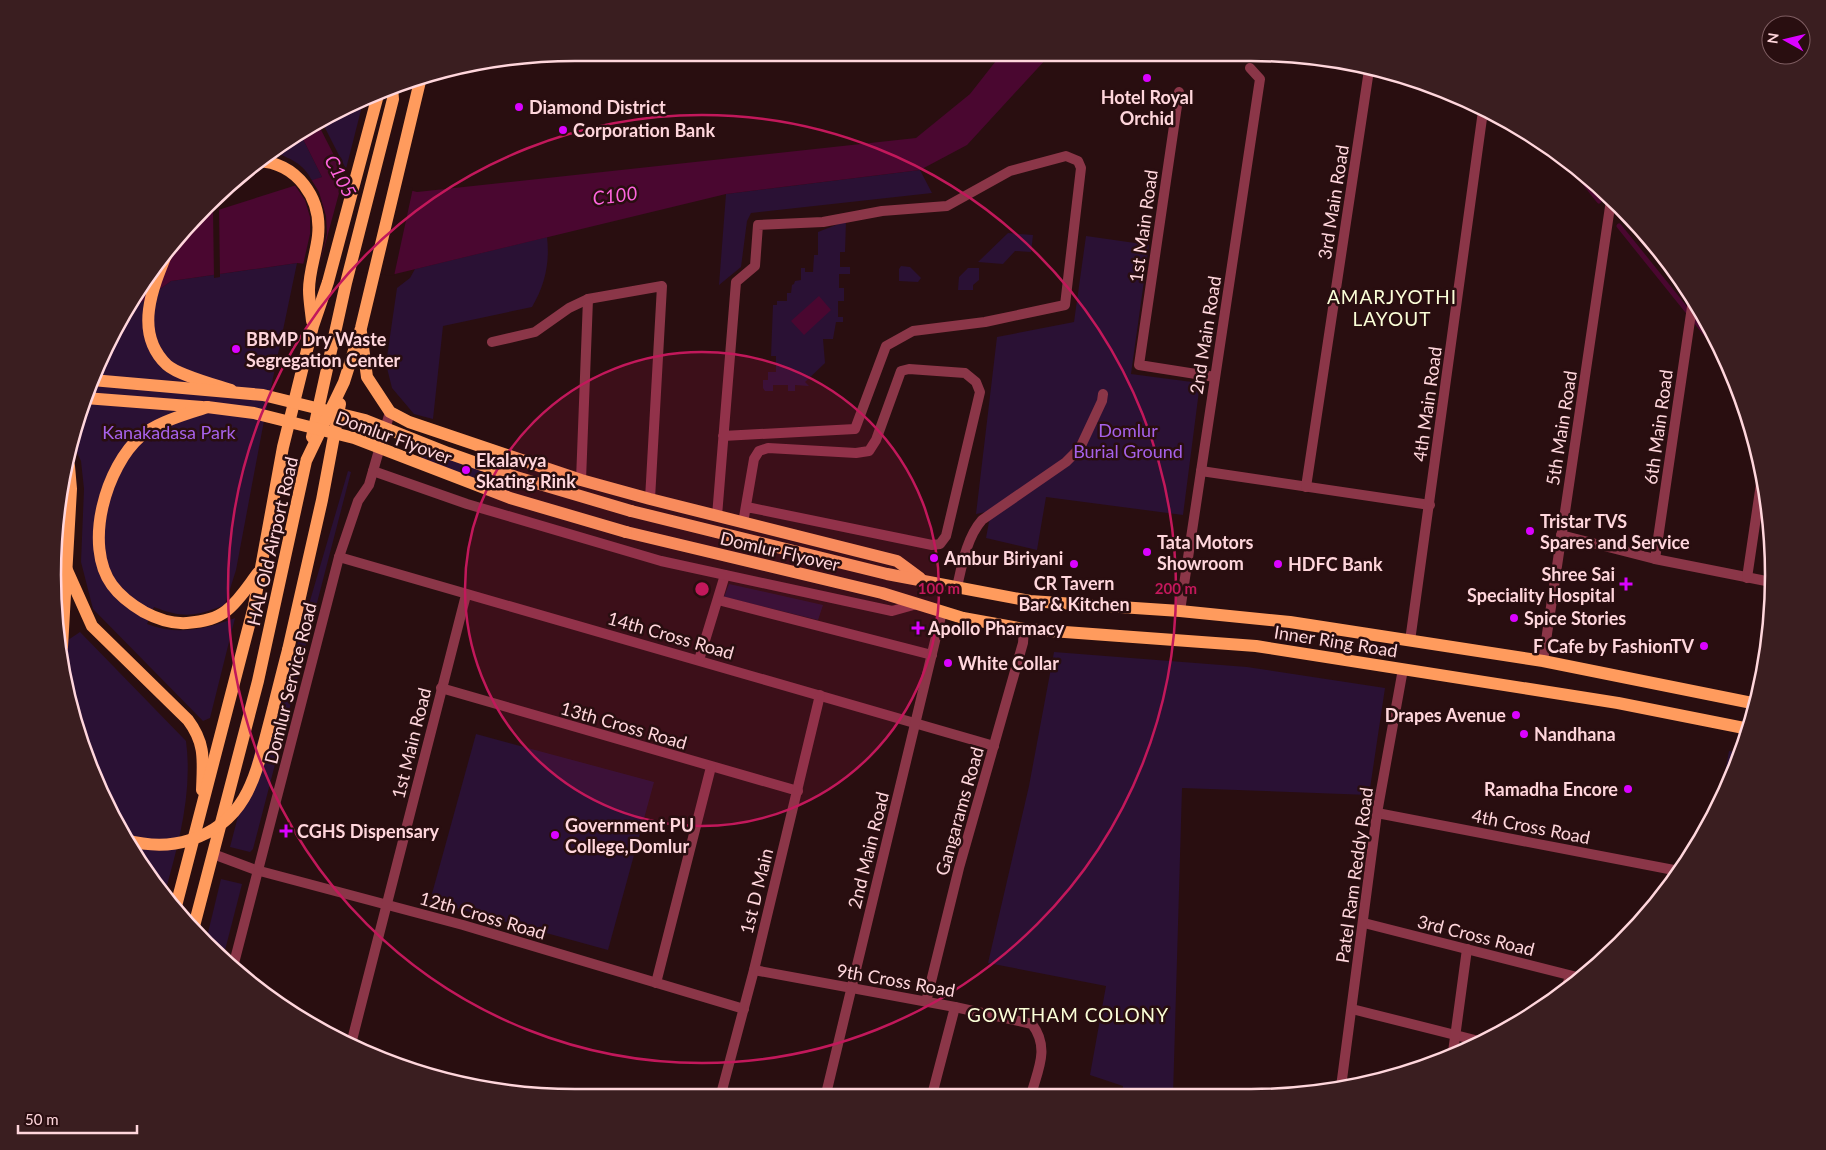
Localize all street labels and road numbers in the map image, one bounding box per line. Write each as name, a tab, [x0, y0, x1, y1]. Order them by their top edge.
street label: 3rd Main Road	[1313, 143, 1353, 261]
street label: 1st Main Road	[1124, 168, 1162, 284]
street label: 2nd Main Road	[1185, 274, 1225, 396]
street label: 4th Main Road	[1408, 345, 1446, 463]
street label: 6th Main Road	[1639, 368, 1677, 486]
street label: 5th Main Road	[1541, 369, 1581, 487]
street label: Domlur Flyover	[333, 406, 455, 468]
street label: HAL Old Airport Road	[242, 454, 302, 628]
street label: Domlur Flyover	[718, 527, 842, 576]
street label: Domlur Service Road	[259, 600, 321, 766]
street label: 14th Cross Road	[605, 606, 737, 664]
street label: Inner Ring Road	[1273, 620, 1399, 662]
street label: 1st Main Road	[387, 685, 435, 801]
street label: 13th Cross Road	[558, 696, 690, 754]
street label: Gangarams Road	[930, 744, 988, 878]
street label: Patel Ram Reddy Road	[1331, 786, 1377, 964]
street label: 2nd Main Road	[843, 789, 893, 911]
street label: 4th Cross Road	[1470, 804, 1592, 848]
street label: 1st D Main	[735, 846, 777, 936]
street label: 12th Cross Road	[417, 886, 549, 944]
street label: 3rd Cross Road	[1415, 910, 1537, 960]
street label: 9th Cross Road	[835, 959, 957, 1001]

